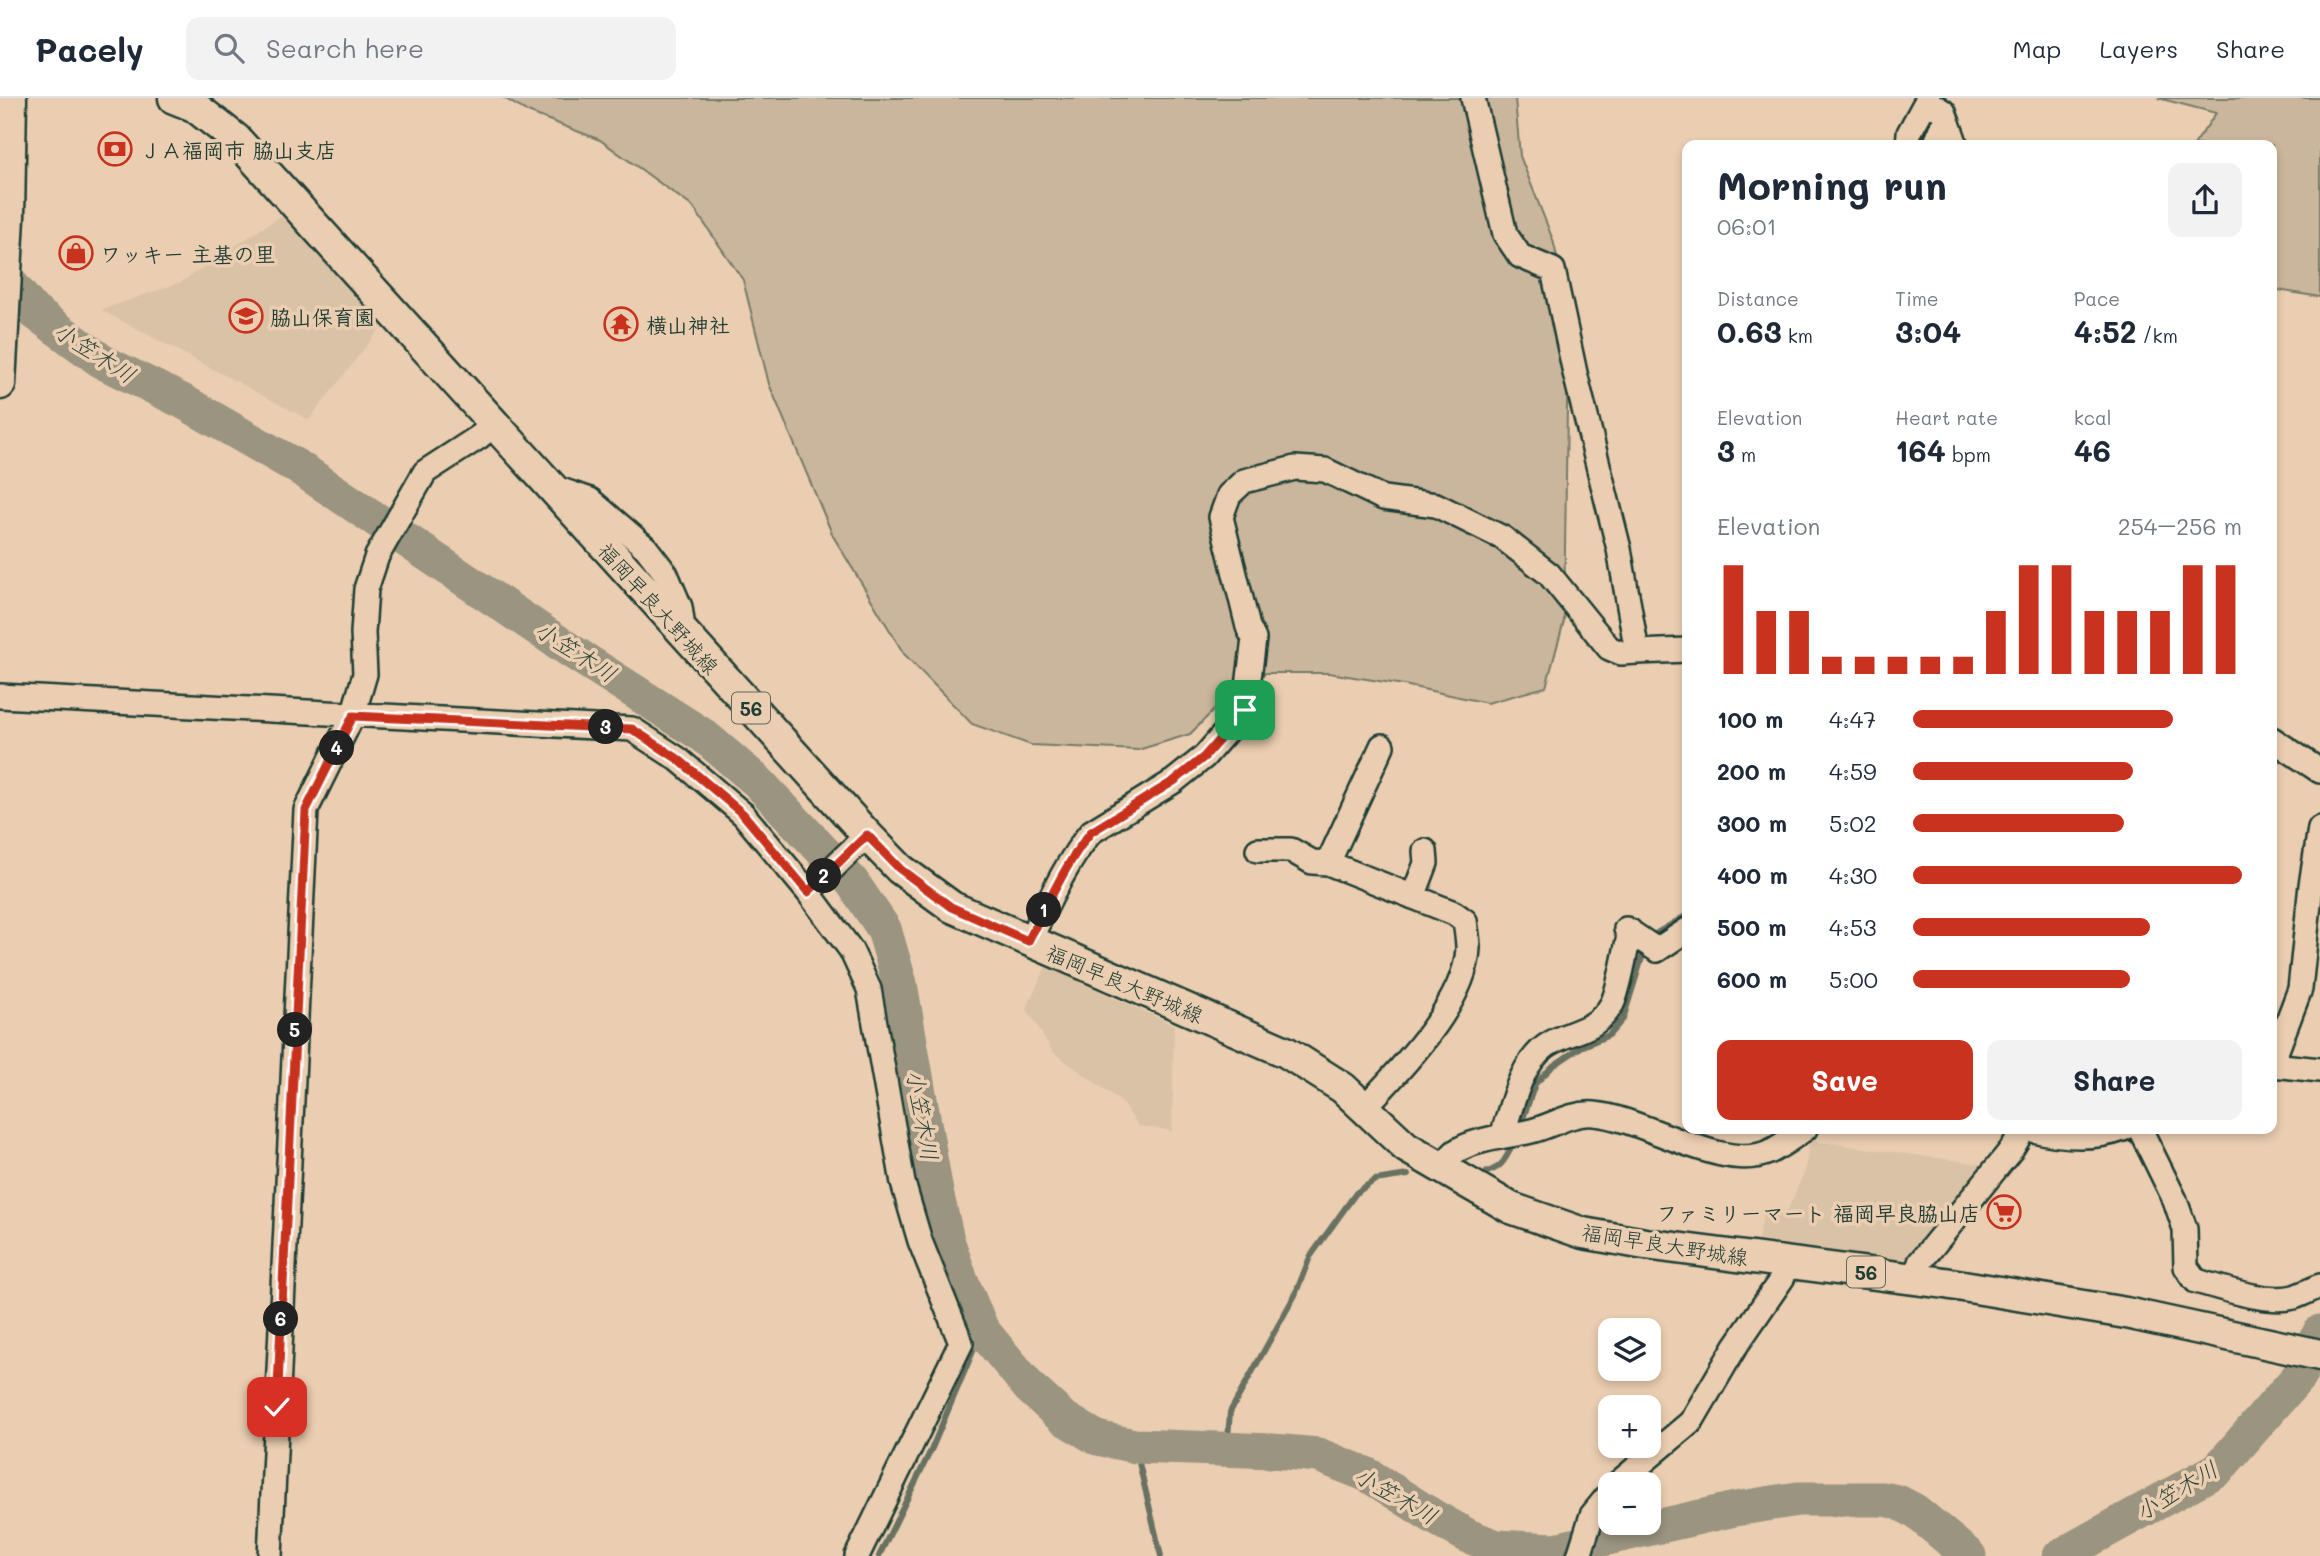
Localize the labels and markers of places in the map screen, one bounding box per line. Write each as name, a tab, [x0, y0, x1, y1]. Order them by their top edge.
bank icon: ＪＡ福岡市 脇山支店	[96, 130, 134, 168]
place label: ＪＡ福岡市 脇山支店	[140, 136, 337, 163]
shop icon: ワッキー 主基の里	[57, 234, 95, 272]
place label: ワッキー 主基の里	[100, 240, 276, 267]
school or university icon: 脇山保育園	[227, 297, 265, 335]
place label: 脇山保育園	[270, 303, 375, 330]
temple icon: 横山神社	[602, 305, 640, 343]
place label: 横山神社	[646, 311, 730, 338]
pin	[1215, 680, 1275, 740]
pin: 3	[588, 710, 624, 744]
pin: 4	[320, 730, 354, 766]
pin: 2	[806, 858, 842, 894]
pin: 1	[1026, 892, 1062, 928]
pin: 5	[278, 1012, 312, 1048]
supermarket icon: ファミリーマート 福岡早良脇山店	[1985, 1193, 2023, 1231]
place label: ファミリーマート 福岡早良脇山店	[1657, 1199, 1980, 1226]
pin: 6	[264, 1302, 298, 1336]
pin	[247, 1377, 307, 1437]

